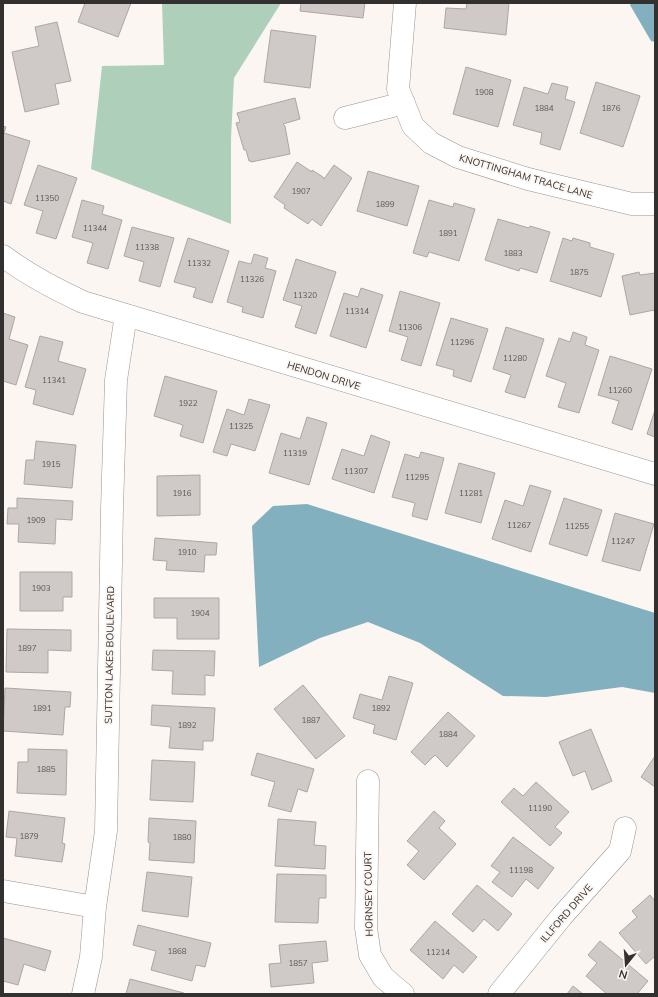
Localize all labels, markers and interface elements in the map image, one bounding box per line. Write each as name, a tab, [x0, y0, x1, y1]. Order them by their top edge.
house number: 1908	[474, 87, 494, 97]
house number: 1884	[534, 103, 554, 113]
house number: 1876	[601, 103, 621, 113]
street label: KNOTTINGHAM TRACE LANE	[458, 151, 594, 202]
house number: 1907	[291, 186, 311, 196]
house number: 11350	[35, 193, 59, 203]
house number: 1899	[375, 199, 395, 209]
house number: 11344	[83, 223, 107, 233]
house number: 1891	[438, 228, 458, 238]
house number: 11338	[135, 242, 159, 252]
house number: 1883	[503, 248, 523, 258]
house number: 11332	[187, 258, 211, 268]
house number: 1875	[569, 267, 589, 277]
house number: 11326	[240, 274, 264, 284]
house number: 11320	[293, 290, 317, 300]
house number: 11314	[345, 306, 369, 316]
house number: 11306	[398, 322, 422, 332]
house number: 11296	[450, 337, 474, 347]
house number: 11280	[503, 353, 527, 363]
street label: HENDON DRIVE	[286, 358, 362, 393]
house number: 11341	[42, 375, 66, 385]
house number: 11260	[608, 385, 632, 395]
house number: 1922	[178, 398, 198, 408]
house number: 11325	[229, 421, 253, 431]
house number: 11319	[283, 448, 307, 458]
house number: 1915	[41, 459, 61, 469]
house number: 11307	[344, 466, 368, 476]
house number: 11295	[405, 472, 429, 482]
house number: 1916	[172, 488, 192, 498]
house number: 11281	[459, 488, 483, 498]
house number: 1909	[26, 515, 46, 525]
house number: 11267	[507, 520, 531, 530]
house number: 11255	[565, 521, 589, 531]
house number: 11247	[611, 536, 635, 546]
house number: 1910	[177, 547, 197, 557]
house number: 1903	[31, 583, 51, 593]
street label: SUTTON LAKES BOULEVARD	[102, 586, 117, 724]
house number: 1904	[190, 608, 210, 618]
house number: 1897	[17, 643, 37, 653]
house number: 1891	[32, 703, 52, 713]
house number: 1892	[371, 703, 391, 713]
house number: 1887	[301, 715, 321, 725]
house number: 1892	[177, 720, 197, 730]
house number: 1884	[438, 729, 458, 739]
house number: 1885	[36, 764, 56, 774]
house number: 11190	[528, 803, 552, 813]
house number: 1879	[19, 831, 39, 841]
house number: 1880	[172, 832, 192, 842]
street label: HORNSEY COURT	[361, 851, 376, 937]
house number: 11198	[509, 865, 533, 875]
street label: ILLFORD DRIVE	[537, 881, 595, 945]
north arrow	[606, 945, 646, 985]
house number: 1868	[167, 946, 187, 956]
house number: 11214	[426, 947, 450, 957]
house number: 1857	[288, 958, 308, 968]
text: N	[617, 967, 629, 982]

